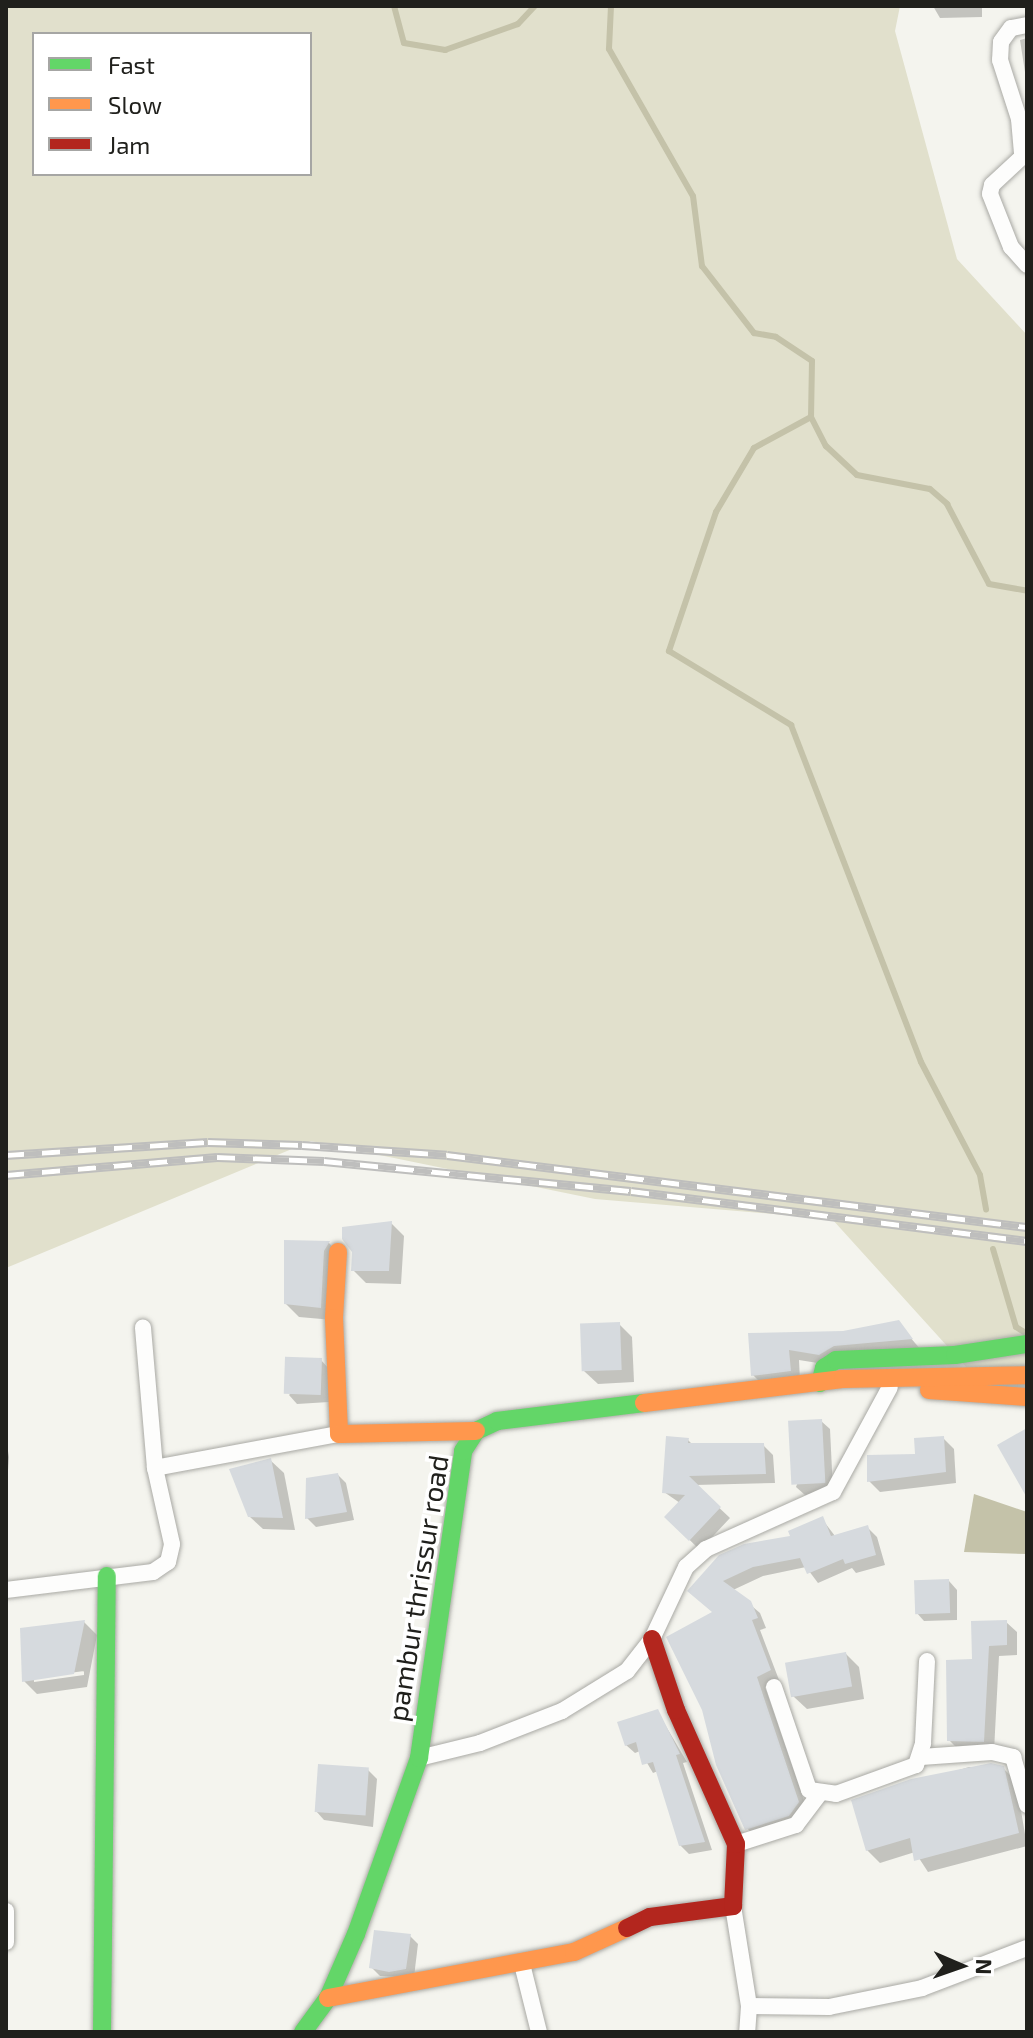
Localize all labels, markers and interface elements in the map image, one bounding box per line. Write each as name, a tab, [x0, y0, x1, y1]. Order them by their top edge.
legend	[32, 32, 312, 176]
text: Fast	[108, 50, 155, 79]
text: Slow	[108, 90, 162, 119]
text: Jam	[108, 130, 150, 159]
street label: pambur thrissur road	[379, 1452, 455, 1724]
north arrow	[921, 1926, 1001, 2006]
text: N	[972, 1958, 998, 1975]

